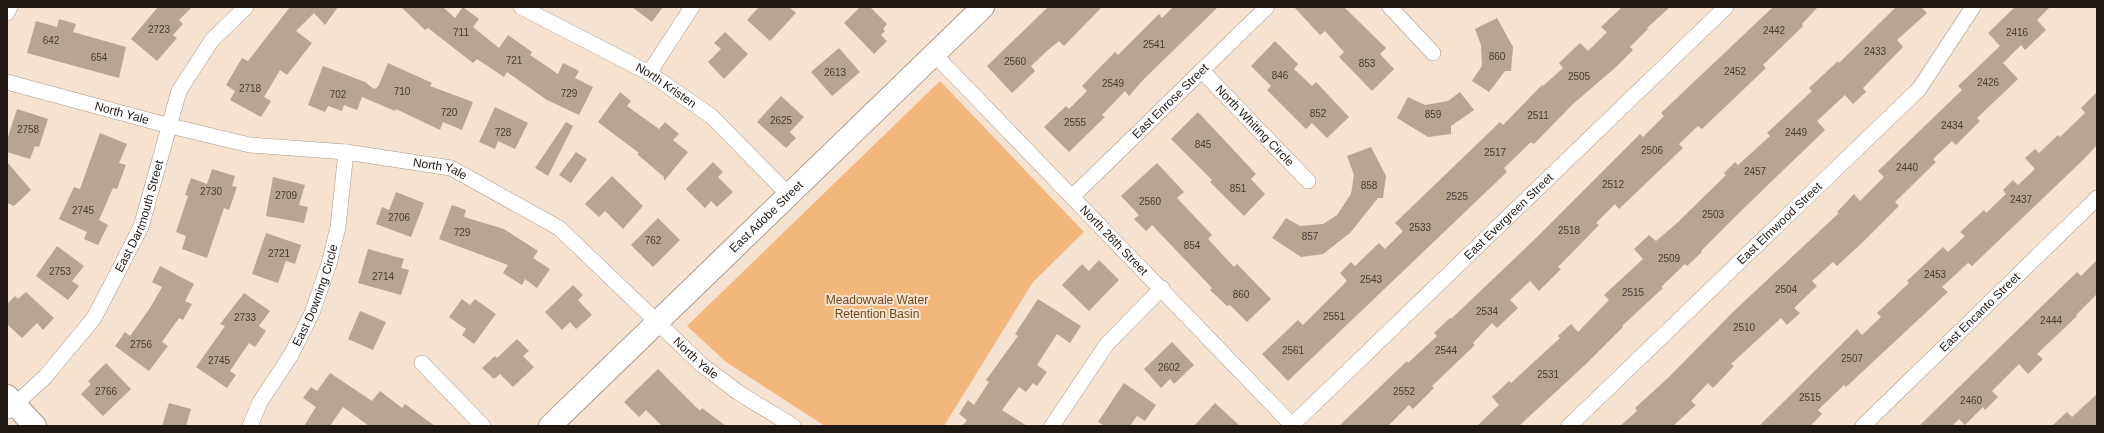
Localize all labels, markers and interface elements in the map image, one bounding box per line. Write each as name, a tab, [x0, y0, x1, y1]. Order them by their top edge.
house number: 2723	[148, 24, 171, 35]
house number: 2442	[1763, 25, 1786, 36]
house number: 711	[453, 27, 469, 38]
house number: 2416	[2006, 27, 2029, 38]
house number: 642	[43, 35, 60, 46]
house number: 2541	[1143, 39, 1166, 50]
house number: 2433	[1864, 46, 1887, 57]
house number: 860	[1489, 51, 1506, 62]
house number: 654	[91, 52, 108, 63]
house number: 721	[506, 55, 523, 66]
house number: 2560	[1004, 56, 1027, 67]
house number: 853	[1359, 58, 1376, 69]
street label: North Kristen	[633, 60, 699, 111]
street label: East Enrose Street	[1129, 60, 1212, 141]
house number: 2452	[1724, 66, 1747, 77]
house number: 2613	[824, 67, 847, 78]
house number: 846	[1272, 70, 1289, 81]
house number: 2505	[1568, 71, 1591, 82]
house number: 2426	[1977, 77, 2000, 88]
house number: 2549	[1102, 78, 1125, 89]
street label: North Whiting Circle	[1213, 82, 1297, 169]
house number: 2718	[239, 83, 262, 94]
house number: 710	[394, 86, 411, 97]
house number: 729	[561, 88, 578, 99]
house number: 702	[330, 89, 347, 100]
street label: North Yale	[93, 99, 151, 127]
house number: 720	[441, 107, 458, 118]
house number: 852	[1310, 108, 1327, 119]
house number: 859	[1425, 109, 1442, 120]
house number: 2511	[1527, 110, 1549, 121]
house number: 2625	[770, 115, 793, 126]
house number: 2555	[1064, 117, 1087, 128]
house number: 2434	[1941, 120, 1964, 131]
house number: 2758	[17, 124, 40, 135]
house number: 728	[495, 127, 512, 138]
house number: 2449	[1785, 127, 1808, 138]
house number: 845	[1195, 139, 1212, 150]
house number: 2506	[1641, 145, 1664, 156]
house number: 2517	[1484, 147, 1507, 158]
street label: North Yale	[412, 155, 470, 183]
street label: East Dartmouth Street	[112, 158, 167, 274]
house number: 2440	[1896, 162, 1919, 173]
house number: 2457	[1744, 166, 1767, 177]
street label: East Evergreen Street	[1461, 170, 1556, 263]
street label: East Adobe Street	[727, 178, 806, 255]
house number: 2512	[1602, 179, 1625, 190]
street label: East Elmwood Street	[1734, 179, 1825, 267]
house number: 858	[1361, 180, 1378, 191]
house number: 851	[1230, 183, 1247, 194]
house number: 2730	[200, 186, 223, 197]
house number: 2709	[275, 190, 298, 201]
house number: 2525	[1446, 191, 1469, 202]
house number: 2437	[2010, 194, 2033, 205]
house number: 2560	[1139, 196, 1162, 207]
street label: North 26th Street	[1077, 203, 1151, 279]
house number: 2745	[72, 205, 95, 216]
house number: 2503	[1702, 209, 1725, 220]
house number: 2706	[388, 212, 411, 223]
house number: 2533	[1409, 222, 1432, 233]
house number: 2518	[1558, 225, 1581, 236]
house number: 729	[454, 227, 471, 238]
house number: 857	[1302, 231, 1319, 242]
house number: 762	[645, 235, 662, 246]
house number: 854	[1184, 240, 1201, 251]
street label: East Downing Circle	[289, 243, 341, 349]
house number: 2721	[268, 248, 291, 259]
house number: 2509	[1658, 253, 1681, 264]
house number: 2753	[49, 266, 72, 277]
house number: 2453	[1924, 269, 1947, 280]
street label: East Encanto Street	[1937, 269, 2023, 355]
house number: 2714	[372, 271, 395, 282]
house number: 2543	[1360, 274, 1383, 285]
house number: 2504	[1775, 284, 1798, 295]
house number: 2515	[1622, 287, 1645, 298]
house number: 860	[1233, 289, 1250, 300]
park label: Meadowvale Water Retention Basin	[826, 293, 928, 321]
house number: 2534	[1476, 306, 1499, 317]
house number: 2551	[1323, 311, 1346, 322]
house number: 2733	[234, 312, 257, 323]
house number: 2444	[2040, 315, 2063, 326]
house number: 2510	[1733, 322, 1756, 333]
street label: North Yale	[670, 334, 721, 382]
house number: 2756	[130, 339, 153, 350]
house number: 2561	[1282, 345, 1305, 356]
house number: 2544	[1435, 345, 1458, 356]
house number: 2507	[1841, 353, 1864, 364]
house number: 2745	[208, 355, 231, 366]
house number: 2602	[1158, 362, 1181, 373]
house number: 2531	[1537, 369, 1560, 380]
house number: 2766	[95, 386, 118, 397]
house number: 2552	[1393, 386, 1416, 397]
house number: 2515	[1799, 392, 1822, 403]
house number: 2460	[1960, 395, 1983, 406]

